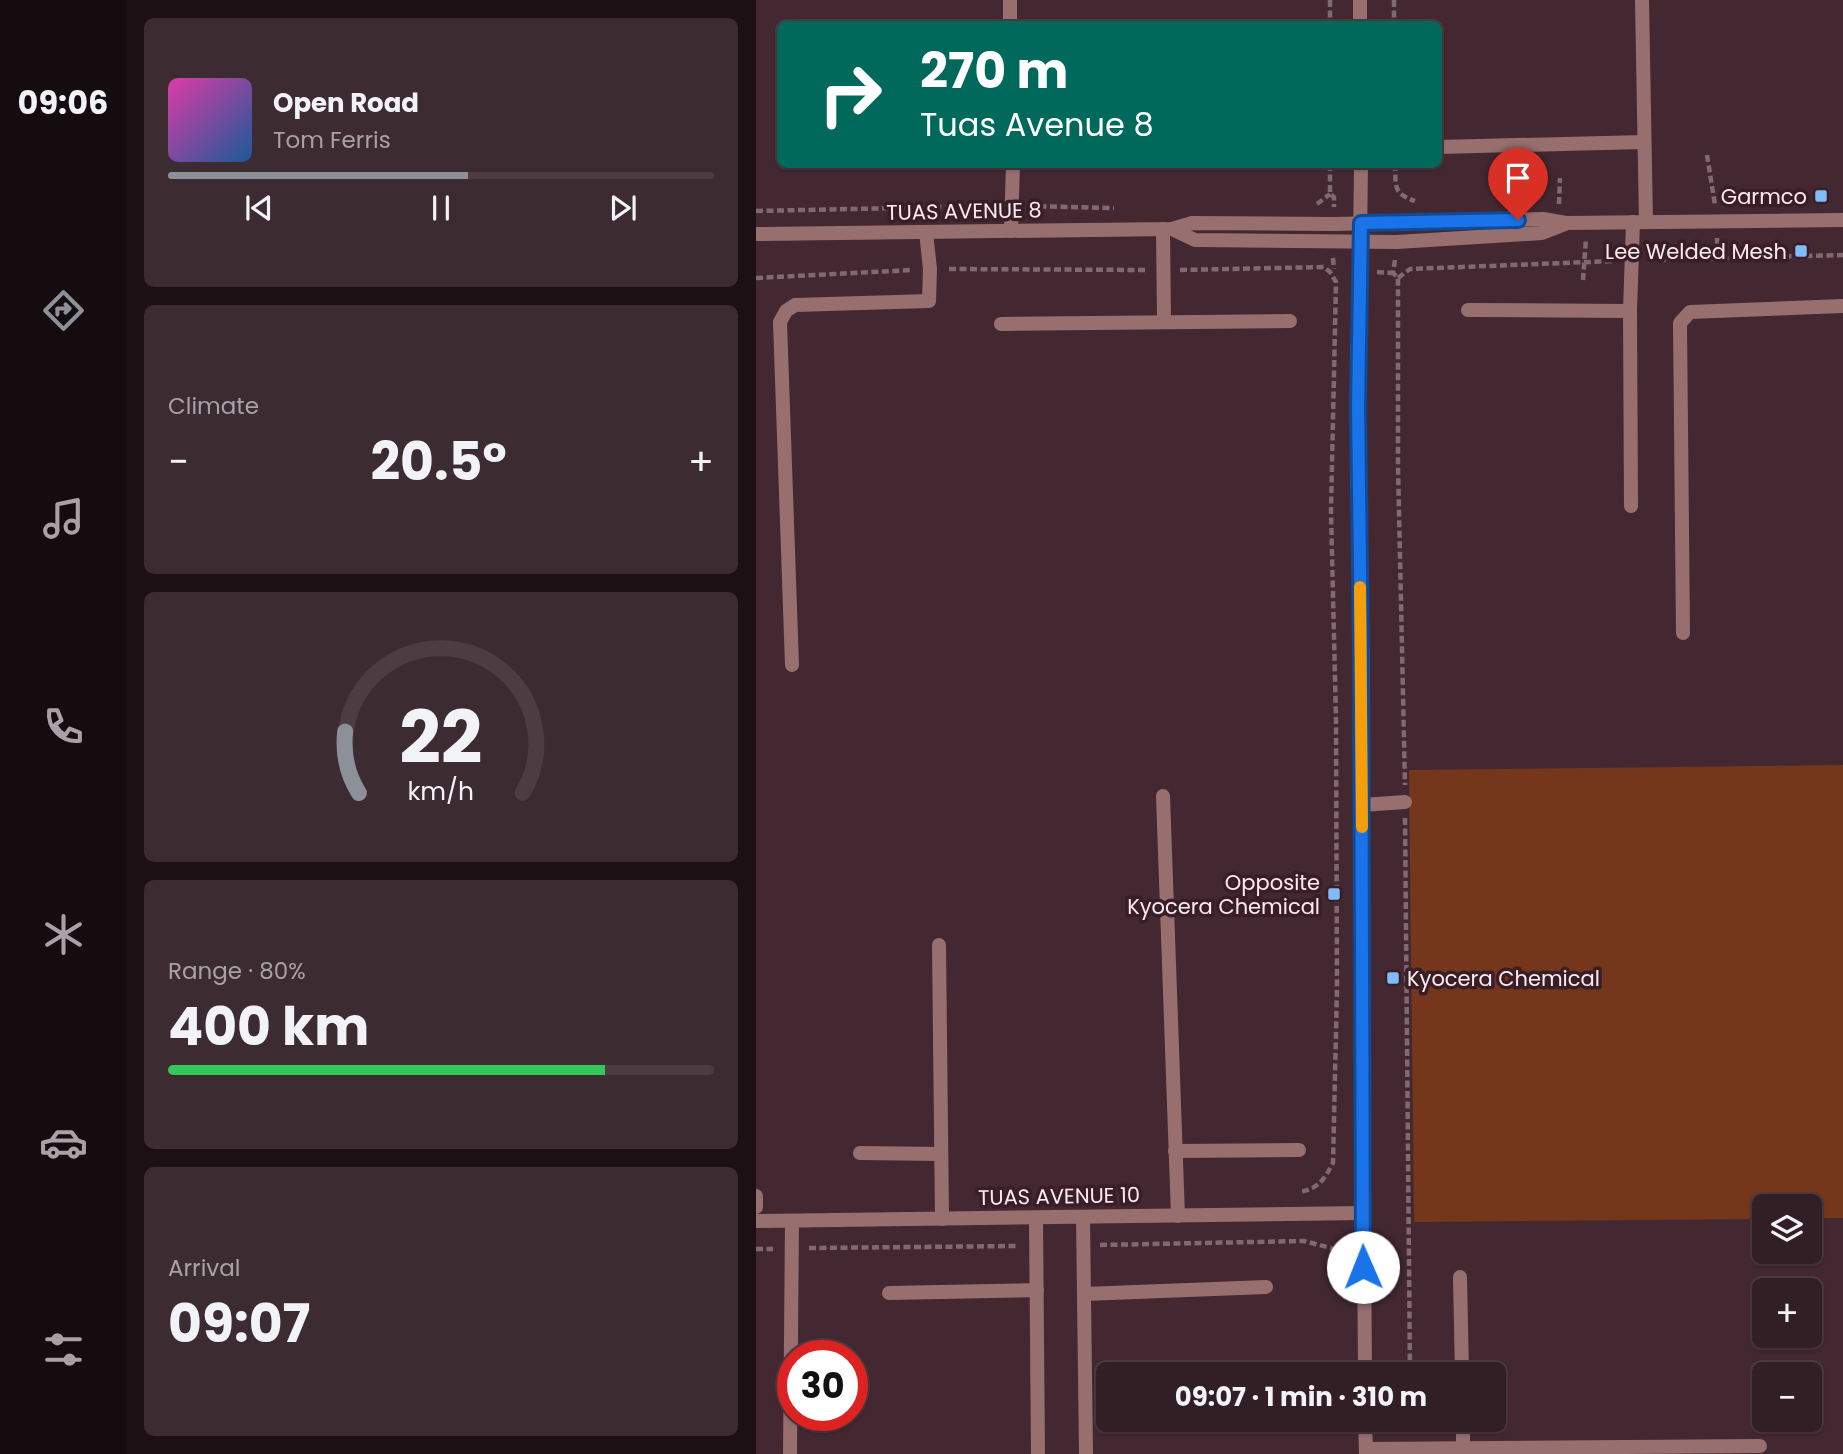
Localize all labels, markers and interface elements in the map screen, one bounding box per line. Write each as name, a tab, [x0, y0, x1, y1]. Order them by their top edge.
text: 270 m	[920, 37, 1068, 105]
icon: right	[805, 49, 896, 140]
text: 09:06	[18, 80, 108, 125]
text: Open Road	[273, 85, 419, 121]
text: Tuas Avenue 8	[920, 102, 1154, 147]
text: Tom Ferris	[273, 124, 391, 156]
pin	[1488, 148, 1548, 220]
icon: arrive	[1499, 159, 1537, 197]
place label: Garmco	[1721, 182, 1807, 211]
marker: Garmco	[1813, 188, 1829, 204]
icon: previous	[240, 189, 278, 227]
icon: pause	[422, 189, 460, 227]
icon: next	[604, 189, 642, 227]
street label: TUAS AVENUE 8	[886, 195, 1042, 227]
place label: Lee Welded Mesh	[1605, 237, 1787, 266]
marker: Lee Welded Mesh	[1793, 243, 1809, 259]
icon: directions	[39, 286, 88, 335]
text: Climate	[168, 390, 259, 422]
text: 20.5°	[370, 425, 507, 498]
text: −	[168, 435, 189, 488]
text: +	[688, 435, 714, 488]
icon: music	[39, 494, 88, 543]
text: 22	[399, 687, 483, 788]
icon: phone	[39, 702, 88, 751]
text: km/h	[408, 774, 474, 809]
place label: Opposite Kyocera Chemical	[1127, 868, 1320, 921]
marker: Opposite Kyocera Chemical	[1326, 886, 1342, 902]
icon: climate	[39, 910, 88, 959]
text: Range · 80%	[168, 955, 306, 987]
place label: Kyocera Chemical	[1407, 964, 1600, 993]
marker: Kyocera Chemical	[1385, 970, 1401, 986]
text: 400 km	[168, 990, 369, 1063]
icon: car	[39, 1118, 88, 1167]
street label: TUAS AVENUE 10	[978, 1180, 1140, 1212]
map controls	[1752, 1194, 1822, 1432]
button: layers	[1752, 1194, 1822, 1264]
position arrow	[1326, 1230, 1400, 1304]
text: Arrival	[168, 1252, 240, 1284]
button: +	[1752, 1278, 1822, 1348]
text: 09:07	[168, 1287, 310, 1360]
icon: filters	[39, 1325, 88, 1374]
speed limit sign: 30	[777, 1340, 868, 1431]
button: −	[1752, 1362, 1822, 1432]
text: 09:07 · 1 min · 310 m	[1175, 1379, 1427, 1415]

